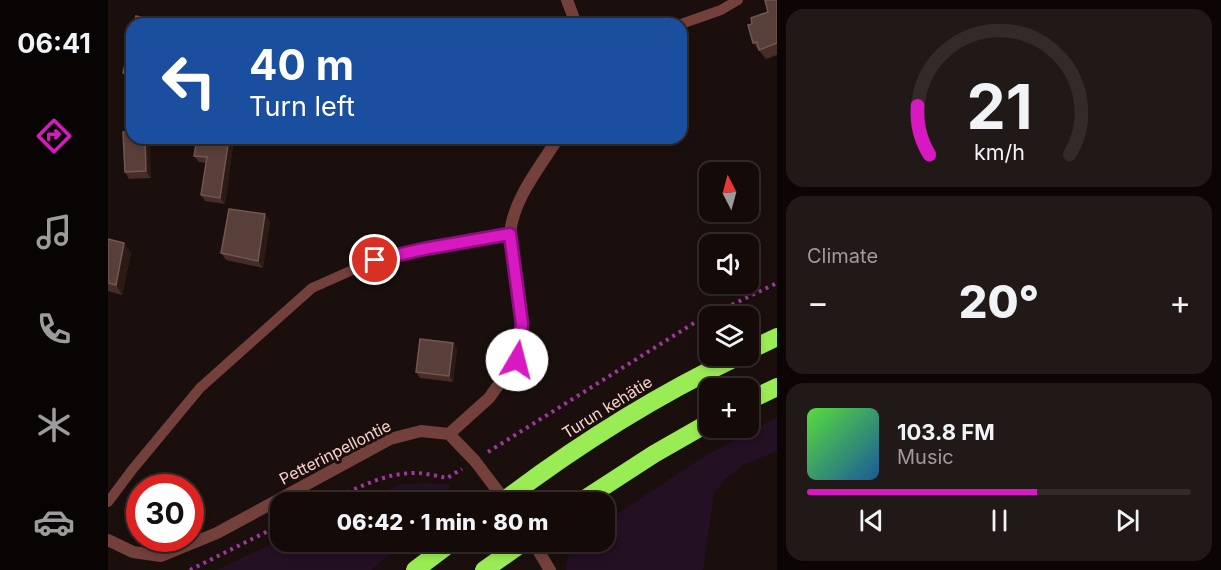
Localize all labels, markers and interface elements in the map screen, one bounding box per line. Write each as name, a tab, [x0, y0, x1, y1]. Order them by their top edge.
text: 06:41	[17, 27, 91, 60]
text: 40 m	[249, 39, 354, 90]
icon: left	[150, 42, 228, 120]
text: 21	[966, 69, 1032, 144]
text: Turn left	[249, 90, 355, 123]
icon: directions	[33, 115, 75, 157]
text: km/h	[974, 139, 1024, 165]
north arrow	[699, 162, 759, 222]
map controls	[699, 162, 759, 438]
icon: music	[33, 211, 75, 253]
pin	[349, 234, 400, 285]
button: sound	[699, 234, 759, 294]
icon: arrive	[358, 243, 391, 276]
text: Climate	[807, 244, 878, 268]
text: 20°	[959, 274, 1039, 329]
text: −	[807, 282, 829, 322]
text: +	[1169, 282, 1191, 322]
button: layers	[699, 306, 759, 366]
icon: phone	[33, 308, 75, 350]
position arrow	[485, 328, 549, 392]
street label: Turun kehätie	[558, 371, 656, 443]
button: +	[699, 378, 759, 438]
icon: climate	[33, 404, 75, 446]
street label: Petterinpellontie	[276, 415, 394, 489]
text: 103.8 FM	[897, 419, 995, 445]
text: Music	[897, 445, 954, 469]
speed limit sign: 30	[126, 474, 204, 552]
icon: car	[33, 501, 75, 543]
icon: previous	[855, 504, 888, 537]
icon: pause	[983, 504, 1016, 537]
icon: next	[1111, 504, 1144, 537]
text: 06:42 · 1 min · 80 m	[337, 509, 548, 535]

